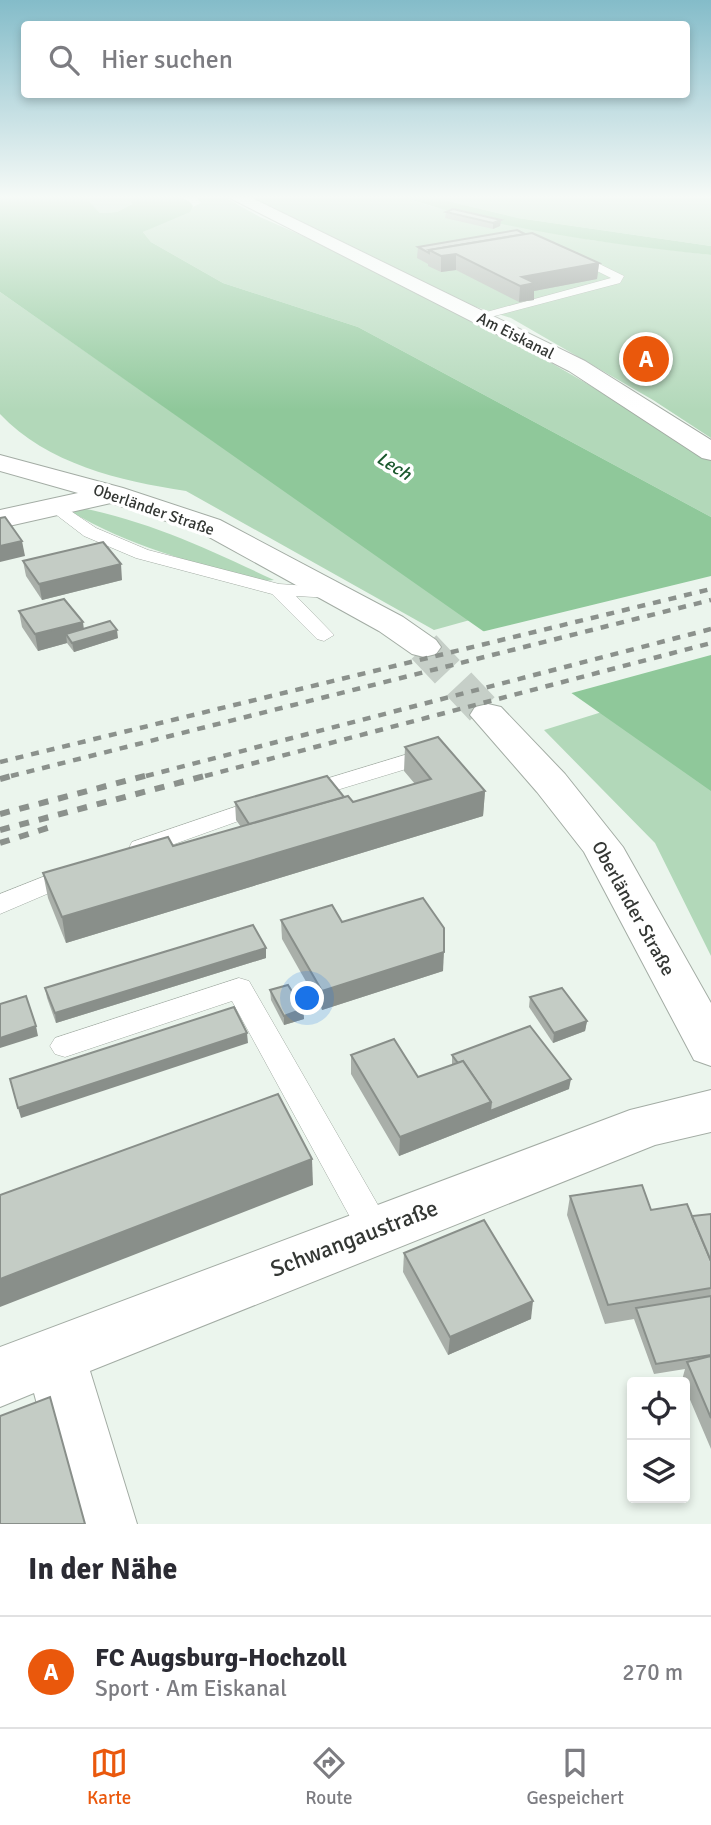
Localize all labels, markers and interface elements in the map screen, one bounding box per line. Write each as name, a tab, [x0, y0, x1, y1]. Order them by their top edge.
search box	[21, 21, 690, 98]
icon: search	[45, 41, 83, 79]
text: Hier suchen	[101, 44, 233, 76]
street label: Am Eiskanal	[474, 308, 558, 364]
pin: A	[623, 333, 669, 385]
water label: Lech	[373, 447, 416, 486]
street label: Oberländer Straße	[91, 480, 217, 540]
street label: Oberländer Straße	[586, 837, 680, 980]
your location	[290, 981, 324, 1015]
street label: Schwangaustraße	[266, 1193, 442, 1284]
map controls	[627, 1377, 690, 1503]
button: locate	[627, 1377, 690, 1440]
button: layers	[627, 1440, 690, 1503]
text: In der Nähe	[28, 1551, 177, 1588]
text: FC Augsburg-Hochzoll	[95, 1642, 347, 1674]
text: A	[44, 1658, 58, 1687]
text: 270 m	[622, 1658, 683, 1687]
text: Sport · Am Eiskanal	[95, 1674, 287, 1703]
tab: Karte	[87, 1744, 131, 1810]
tab: Route	[305, 1744, 353, 1810]
tab: Gespeichert	[526, 1744, 624, 1810]

